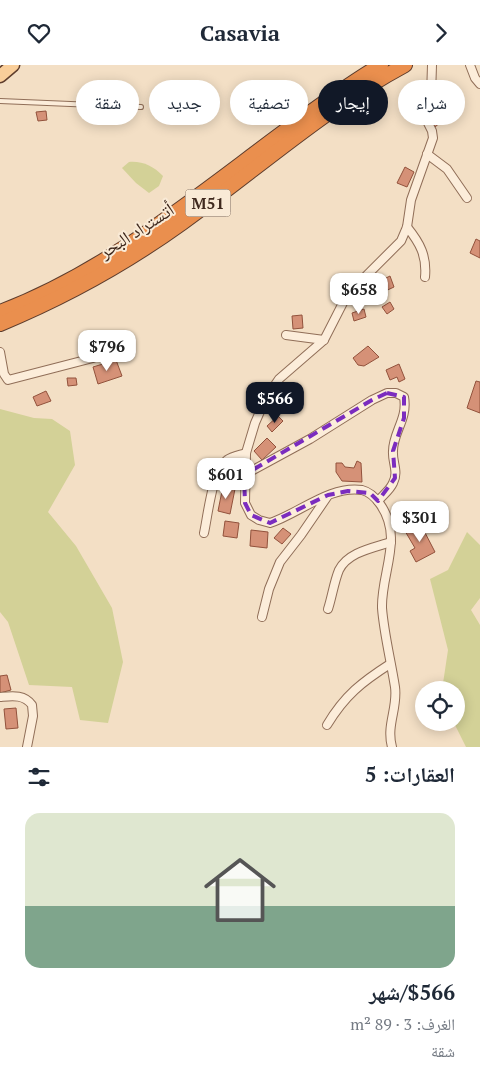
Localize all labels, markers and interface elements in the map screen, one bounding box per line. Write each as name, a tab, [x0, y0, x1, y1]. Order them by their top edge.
text: Casavia	[200, 18, 280, 47]
icon: heart	[25, 19, 53, 47]
icon: forward	[427, 19, 455, 47]
chip: شقة	[76, 80, 139, 125]
chip: جديد	[149, 80, 220, 125]
chip: تصفية	[230, 80, 308, 125]
chip: إيجار	[318, 80, 388, 125]
chip: شراء	[398, 80, 465, 125]
road number: M51	[186, 190, 230, 217]
street label: أتستراد البحر	[93, 197, 178, 264]
pin: $658	[329, 273, 389, 315]
text: $658	[341, 278, 377, 300]
pin: $796	[77, 329, 137, 372]
text: $796	[89, 335, 125, 357]
pin: $566	[245, 381, 305, 424]
text: $566	[257, 387, 293, 409]
pin: $601	[196, 457, 256, 500]
text: $601	[208, 463, 244, 485]
pin: $301	[390, 501, 450, 543]
text: $301	[402, 506, 438, 528]
map controls	[415, 681, 465, 731]
button: locate	[415, 681, 465, 731]
text: العقارات: 5	[365, 760, 455, 788]
icon: filters	[25, 763, 53, 791]
icon: home	[195, 845, 285, 935]
text: $566/شهر	[369, 978, 455, 1006]
text: الغرف: 3 · 89 m²	[350, 1013, 455, 1035]
text: شقة	[431, 1040, 455, 1062]

